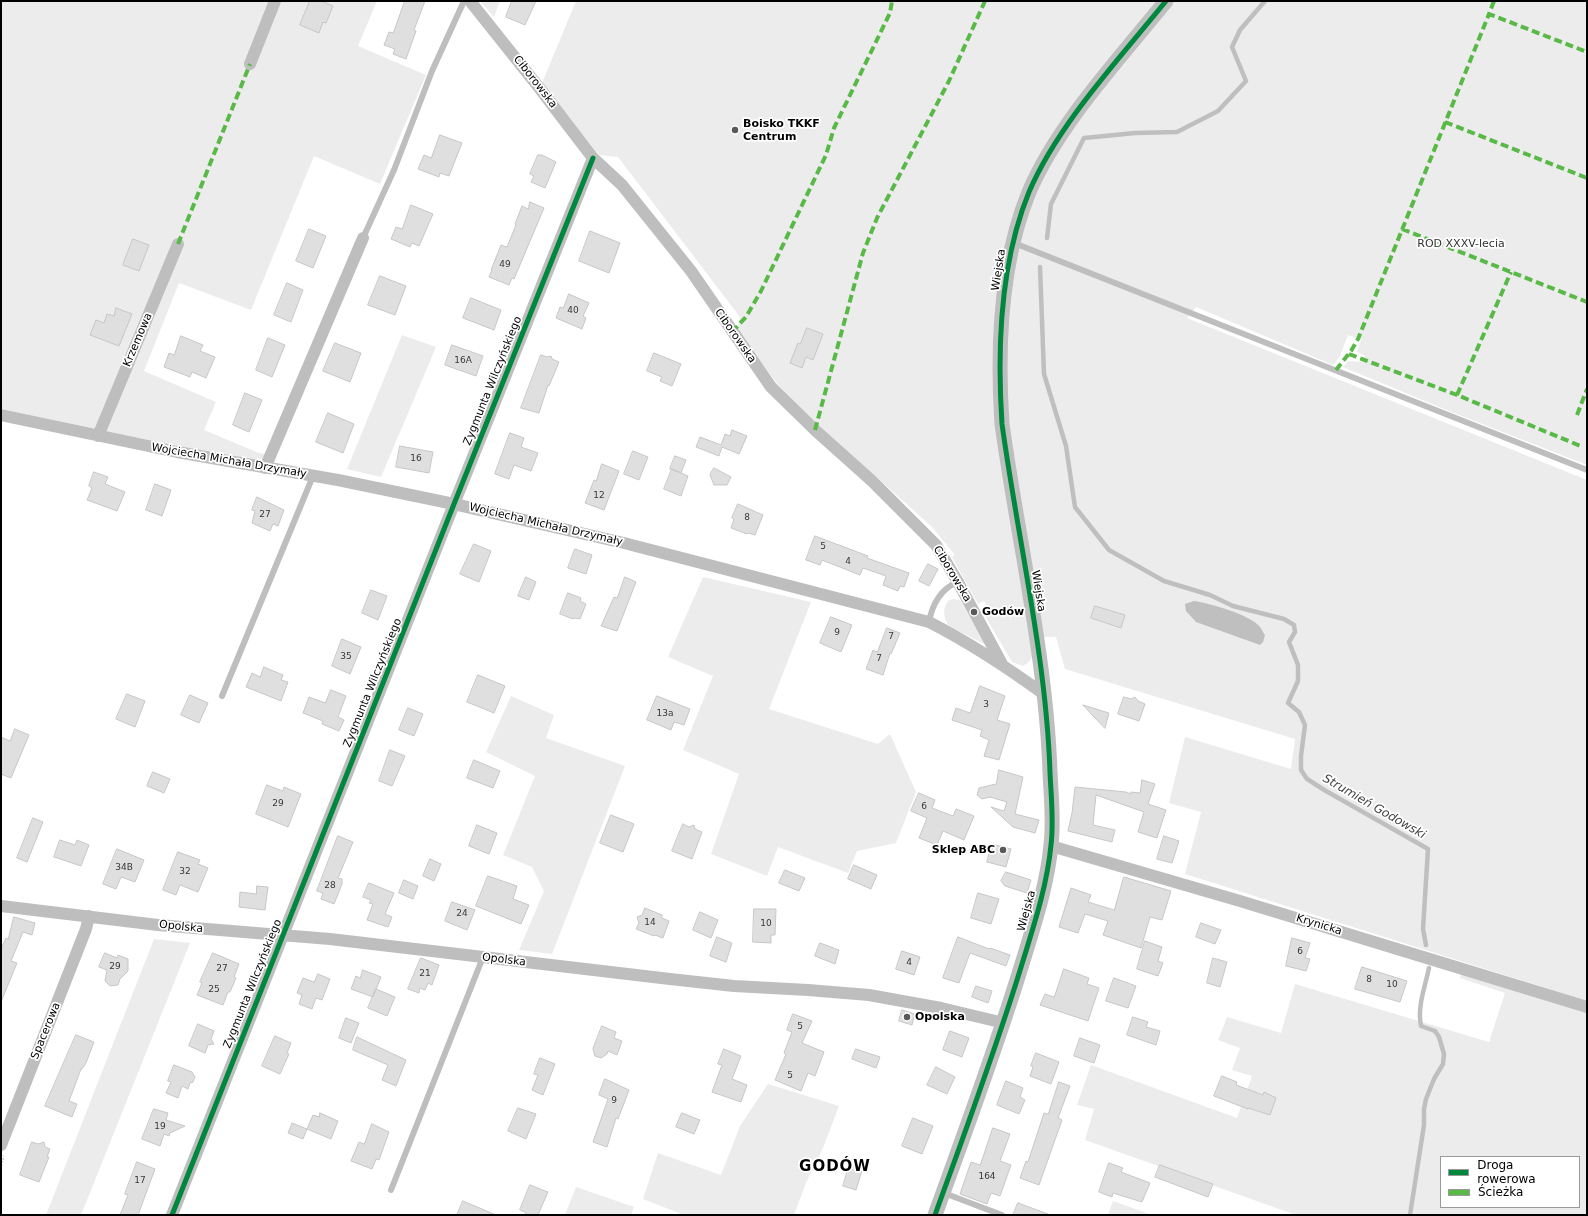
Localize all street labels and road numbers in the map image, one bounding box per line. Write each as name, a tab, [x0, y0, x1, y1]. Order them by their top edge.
street label: Ciborowska	[510, 53, 560, 111]
street label: Wiejska	[989, 248, 1009, 292]
street label: Ciborowska	[711, 306, 759, 366]
street label: Krzemowa	[121, 311, 155, 369]
street label: Zygmunta Wilczyńskiego	[461, 315, 525, 447]
street label: Wojciecha Michała Drzymały	[150, 441, 308, 481]
street label: Wojciecha Michała Drzymały	[468, 501, 624, 549]
street label: Ciborowska	[930, 544, 974, 604]
street label: Wiejska	[1028, 569, 1048, 613]
street label: Zygmunta Wilczyńskiego	[341, 617, 405, 749]
street label: Wiejska	[1015, 889, 1039, 933]
street label: Krynicka	[1294, 912, 1344, 938]
street label: Opolska	[158, 918, 204, 936]
street label: Zygmunta Wilczyńskiego	[221, 918, 285, 1050]
street label: Opolska	[481, 951, 527, 969]
street label: Spacerowa	[29, 1001, 63, 1061]

